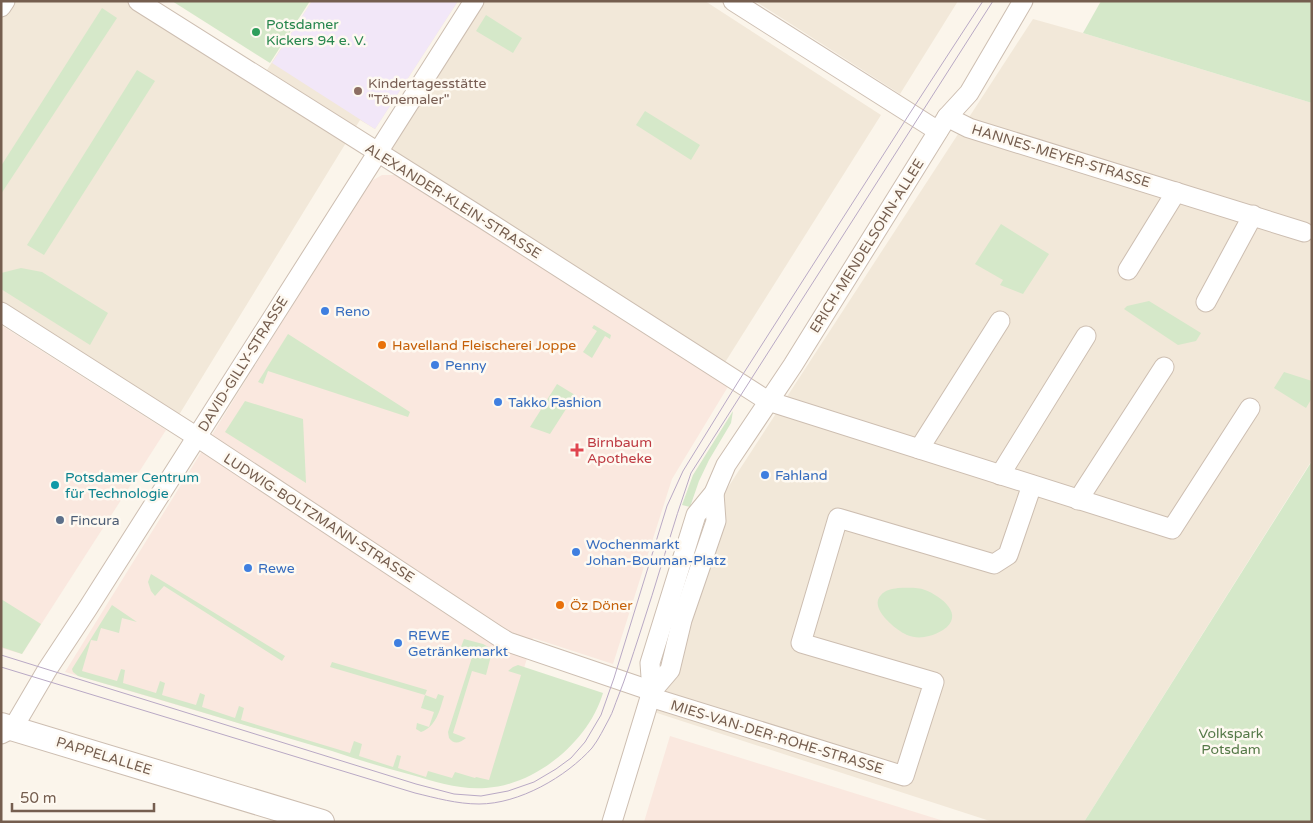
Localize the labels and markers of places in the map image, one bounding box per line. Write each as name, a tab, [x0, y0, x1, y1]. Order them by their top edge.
place label: Potsdamer Kickers 94 e. V.	[266, 16, 366, 49]
marker: Potsdamer Kickers 94 e. V.	[250, 26, 262, 38]
place label: Kindertagesstätte "Tönemaler"	[368, 75, 487, 108]
marker: Kindertagesstätte "Tönemaler"	[352, 85, 364, 97]
place label: Reno	[335, 303, 370, 320]
marker: Reno	[319, 305, 331, 317]
place label: Havelland Fleischerei Joppe	[392, 337, 576, 354]
marker: Havelland Fleischerei Joppe	[376, 339, 388, 351]
place label: Penny	[445, 357, 487, 374]
marker: Penny	[429, 359, 441, 371]
place label: Takko Fashion	[508, 394, 602, 411]
marker: Takko Fashion	[492, 396, 504, 408]
place label: Birnbaum Apotheke	[587, 434, 652, 467]
marker: Birnbaum Apotheke	[571, 444, 583, 456]
place label: Fahland	[775, 467, 828, 484]
place label: Potsdamer Centrum für Technologie	[65, 469, 199, 502]
marker: Fahland	[759, 469, 771, 481]
marker: Potsdamer Centrum für Technologie	[49, 479, 61, 491]
place label: Fincura	[70, 512, 120, 529]
marker: Fincura	[54, 514, 66, 526]
place label: Wochenmarkt Johan-Bouman-Platz	[586, 536, 726, 569]
marker: Wochenmarkt Johan-Bouman-Platz	[570, 546, 582, 558]
place label: Rewe	[258, 560, 295, 577]
marker: Rewe	[242, 562, 254, 574]
place label: Öz Döner	[570, 597, 633, 614]
marker: Öz Döner	[554, 599, 566, 611]
place label: REWE Getränkemarkt	[408, 627, 509, 660]
marker: REWE Getränkemarkt	[392, 637, 404, 649]

